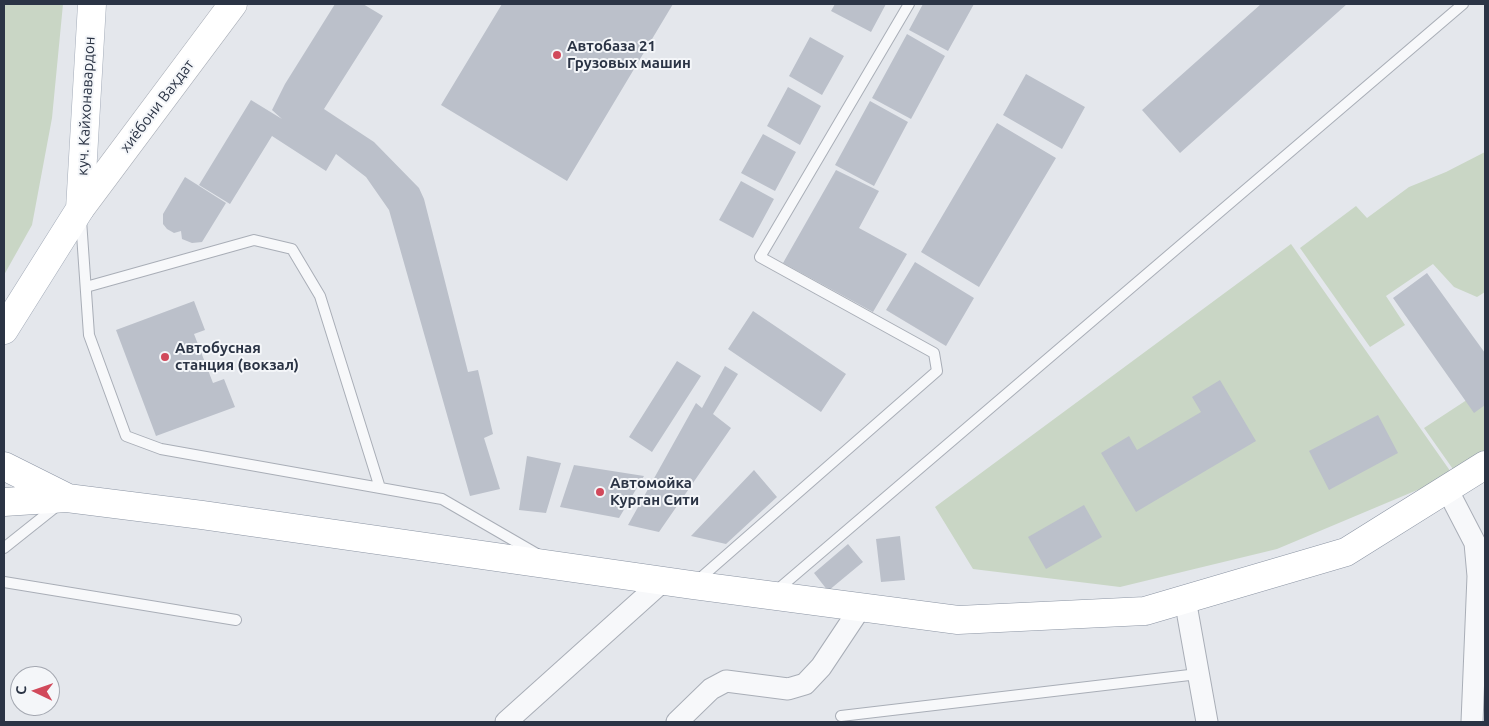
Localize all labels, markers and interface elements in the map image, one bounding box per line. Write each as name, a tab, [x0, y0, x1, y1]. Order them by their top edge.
street label: куч. Кайхонавардон	[73, 36, 99, 176]
place label: Автобаза 21 Грузовых машин	[567, 37, 691, 72]
marker: Автобаза 21 Грузовых машин	[551, 49, 563, 61]
street label: хиёбони Ваҳдат	[116, 56, 198, 156]
place label: Автобусная станция (вокзал)	[175, 339, 299, 374]
marker: Автобусная станция (вокзал)	[159, 351, 171, 363]
place label: Автомойка Курган Сити	[610, 474, 699, 509]
marker: Автомойка Курган Сити	[594, 486, 606, 498]
north arrow	[10, 666, 60, 716]
text: С	[13, 685, 29, 695]

